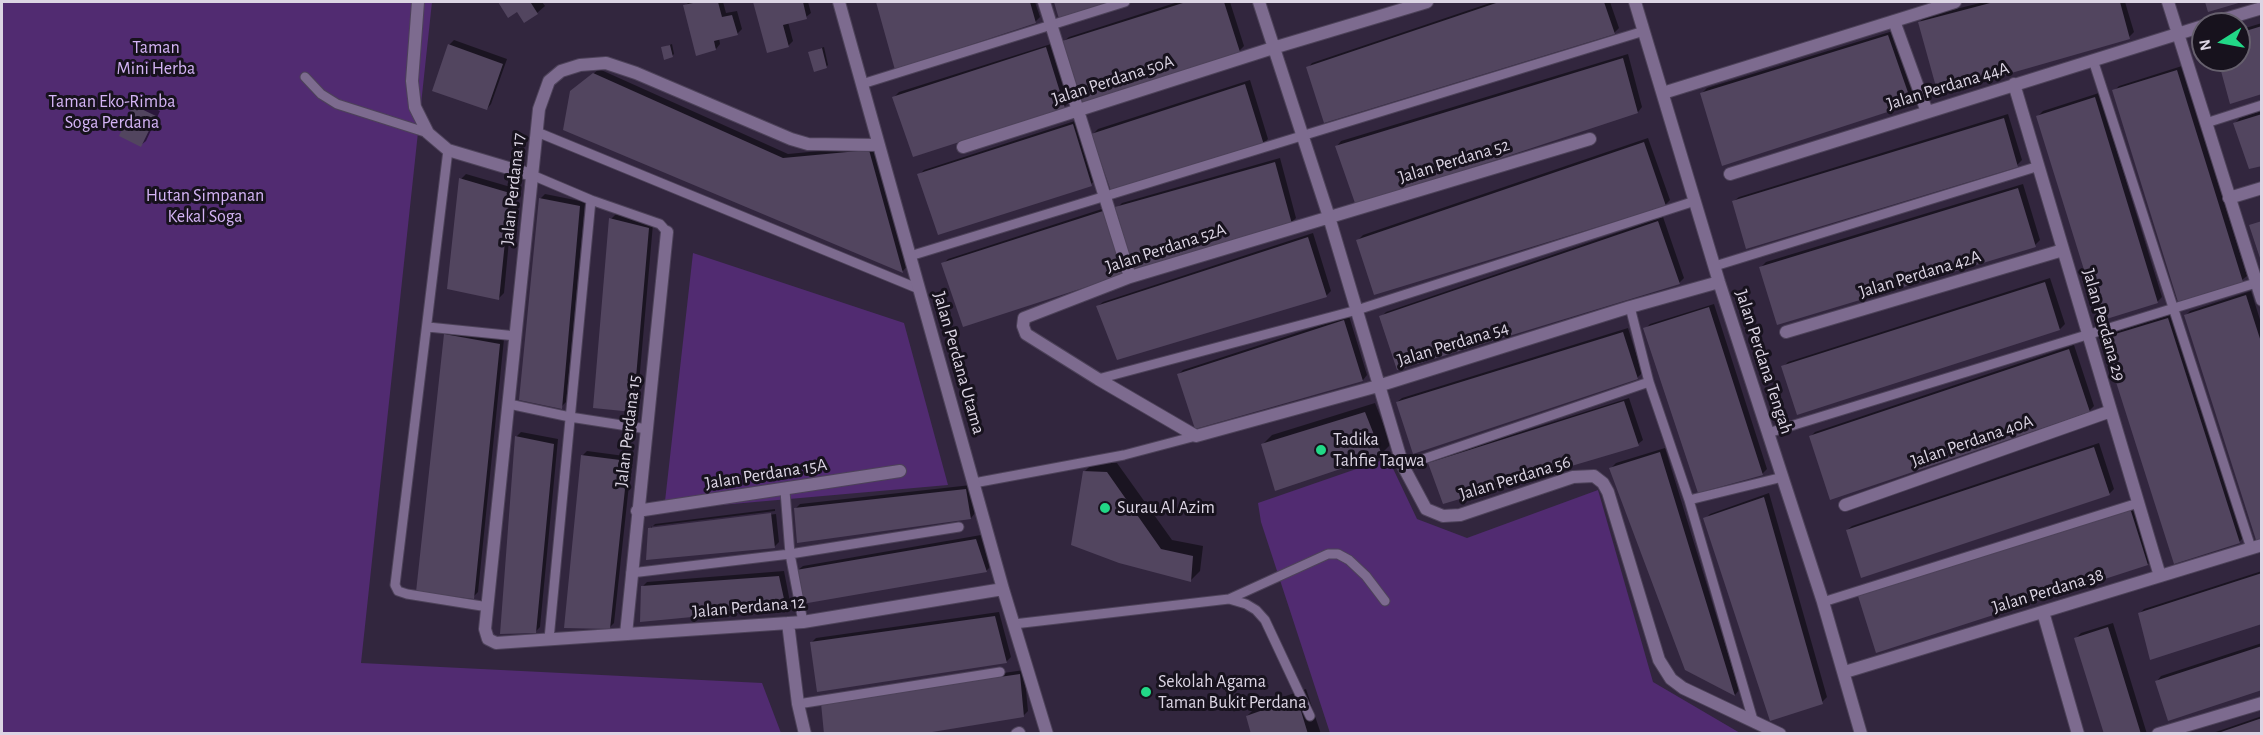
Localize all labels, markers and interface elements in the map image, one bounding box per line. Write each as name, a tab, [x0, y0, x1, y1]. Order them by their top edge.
north arrow	[2191, 12, 2251, 72]
park label: Taman Mini Herba	[117, 37, 195, 80]
text: N	[2196, 38, 2214, 52]
street label: Jalan Perdana 50A	[1049, 50, 1177, 110]
street label: Jalan Perdana 44A	[1884, 57, 2012, 115]
park label: Taman Eko-Rimba Soga Perdana	[48, 91, 176, 134]
street label: Jalan Perdana 17	[496, 132, 530, 246]
street label: Jalan Perdana 52	[1396, 134, 1512, 188]
park label: Hutan Simpanan Kekal Soga	[146, 185, 264, 228]
street label: Jalan Perdana 52A	[1103, 218, 1229, 278]
street label: Jalan Perdana 42A	[1856, 245, 1984, 303]
street label: Jalan Perdana 29	[2078, 266, 2130, 384]
street label: Jalan Perdana Tengah	[1730, 287, 1798, 437]
street label: Jalan Perdana Utama	[928, 289, 990, 437]
street label: Jalan Perdana 54	[1395, 317, 1511, 371]
street label: Jalan Perdana 15	[610, 374, 646, 488]
street label: Jalan Perdana 40A	[1908, 410, 2036, 472]
place label: Tadika Tahfie Taqwa	[1333, 429, 1425, 472]
marker: Tadika Tahfie Taqwa	[1314, 443, 1328, 457]
street label: Jalan Perdana 56	[1457, 451, 1573, 505]
street label: Jalan Perdana 15A	[703, 454, 829, 494]
place label: Surau Al Azim	[1117, 497, 1215, 519]
marker: Surau Al Azim	[1098, 501, 1112, 515]
street label: Jalan Perdana 38	[1990, 564, 2106, 618]
street label: Jalan Perdana 12	[692, 591, 806, 623]
place label: Sekolah Agama Taman Bukit Perdana	[1158, 671, 1306, 714]
marker: Sekolah Agama Taman Bukit Perdana	[1139, 685, 1153, 699]

